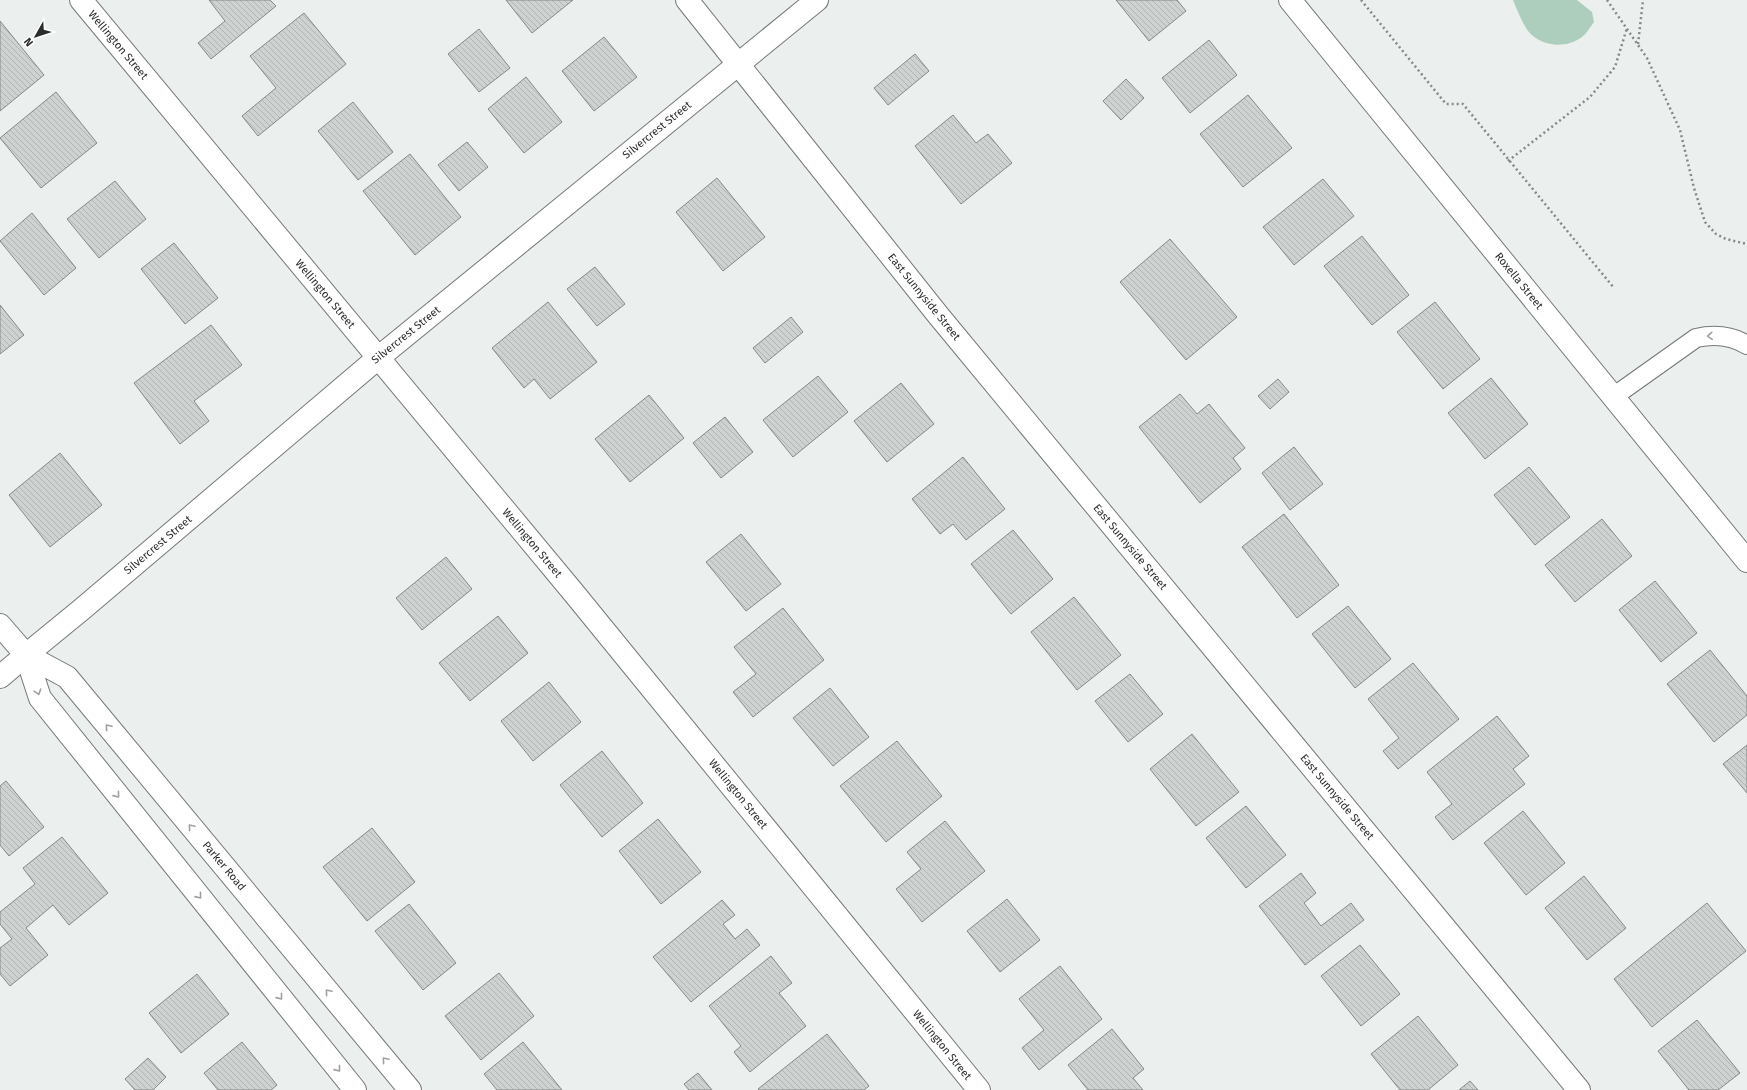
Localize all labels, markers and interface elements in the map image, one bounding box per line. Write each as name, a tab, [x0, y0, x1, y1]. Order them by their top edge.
street label: Wellington Street	[85, 8, 151, 82]
north arrow	[16, 16, 56, 56]
text: N	[21, 35, 36, 49]
street label: Silvercrest Street	[620, 98, 694, 162]
street label: Roxella Street	[1492, 250, 1546, 312]
street label: East Sunnyside Street	[885, 251, 963, 343]
street label: Wellington Street	[292, 257, 358, 331]
street label: Silvercrest Street	[369, 303, 443, 367]
one-way arrow	[1707, 331, 1713, 340]
street label: East Sunnyside Street	[1090, 502, 1170, 592]
street label: Wellington Street	[499, 506, 565, 580]
street label: Silvercrest Street	[121, 513, 195, 577]
one-way arrow	[33, 688, 42, 695]
one-way arrow	[106, 724, 113, 732]
street label: East Sunnyside Street	[1297, 752, 1377, 842]
street label: Wellington Street	[706, 756, 770, 832]
one-way arrow	[113, 790, 120, 797]
one-way arrow	[189, 824, 196, 832]
street label: Parker Road	[200, 839, 248, 893]
one-way arrow	[194, 891, 201, 898]
one-way arrow	[326, 989, 333, 996]
one-way arrow	[275, 993, 282, 1000]
street label: Wellington Street	[910, 1007, 974, 1083]
one-way arrow	[383, 1058, 390, 1065]
one-way arrow	[333, 1064, 340, 1071]

